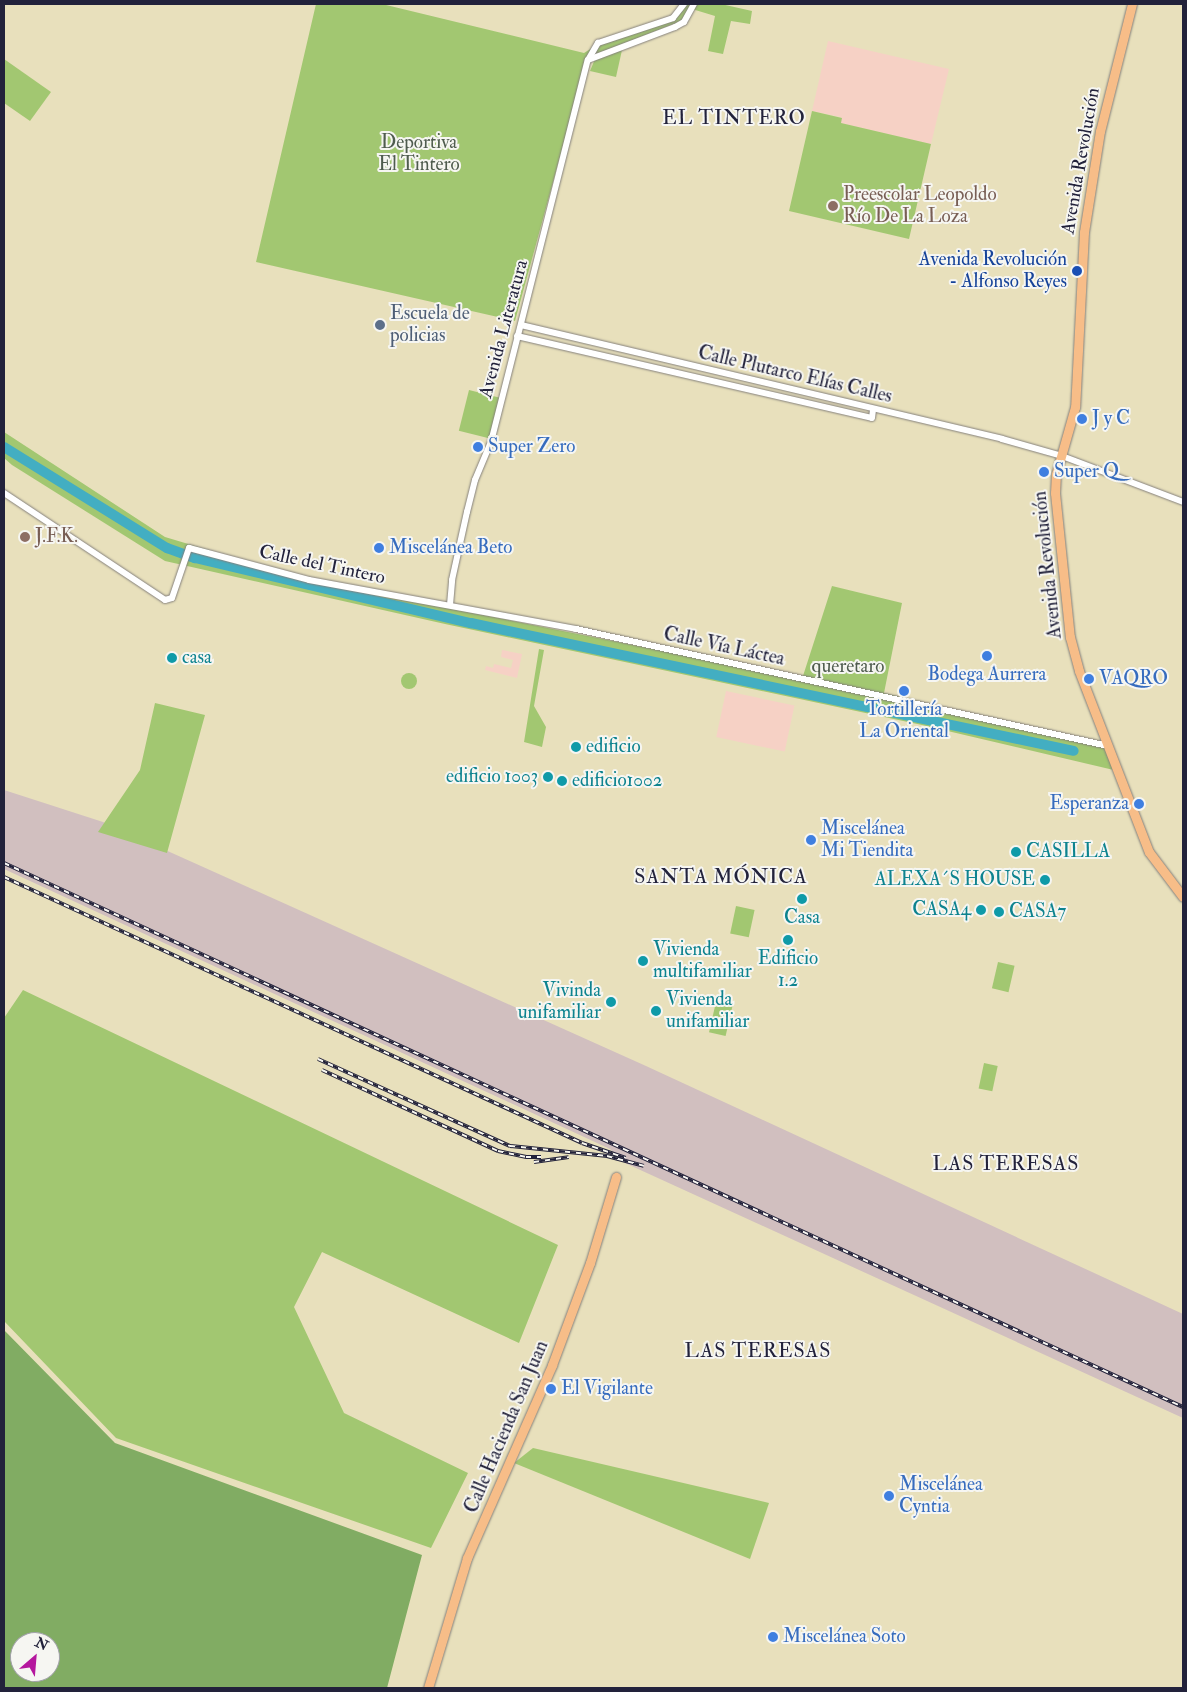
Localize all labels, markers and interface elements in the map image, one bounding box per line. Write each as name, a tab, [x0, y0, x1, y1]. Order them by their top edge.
street label: Avenida Revolución	[1057, 86, 1105, 236]
district label: EL TINTERO	[661, 105, 807, 129]
park label: Deportiva El Tintero	[378, 132, 460, 176]
place label: Preescolar Leopoldo Río De La Loza	[843, 184, 997, 228]
marker: Preescolar Leopoldo Río De La Loza	[827, 200, 839, 212]
place label: Avenida Revolución - Alfonso Reyes	[919, 249, 1067, 293]
street label: Avenida Literatura	[475, 257, 533, 401]
marker: Avenida Revolución - Alfonso Reyes	[1071, 265, 1083, 277]
place label: Escuela de policias	[390, 303, 470, 347]
marker: Escuela de policias	[374, 319, 386, 331]
street label: Calle Plutarco Elías Calles	[696, 342, 894, 408]
place label: J y C	[1092, 408, 1130, 430]
marker: J y C	[1076, 413, 1088, 425]
place label: Super Zero	[488, 436, 575, 458]
marker: Super Zero	[472, 441, 484, 453]
place label: Super Q	[1054, 461, 1119, 483]
marker: Super Q	[1038, 466, 1050, 478]
street label: Avenida Revolución	[1029, 490, 1067, 640]
place label: J.F.K.	[35, 526, 78, 548]
marker: J.F.K.	[19, 531, 31, 543]
place label: Miscelánea Beto	[389, 537, 512, 559]
street label: Calle del Tintero	[257, 541, 387, 589]
marker: Miscelánea Beto	[373, 542, 385, 554]
street label: Calle Vía Láctea	[661, 623, 787, 671]
place label: casa	[182, 647, 212, 669]
marker: Bodega Aurrera	[981, 650, 993, 662]
marker: casa	[166, 652, 178, 664]
park label: queretaro	[812, 656, 884, 678]
place label: Bodega Aurrera	[928, 664, 1046, 686]
place label: VAQRO	[1099, 668, 1168, 690]
marker: VAQRO	[1083, 673, 1095, 685]
marker: Tortillería La Oriental	[898, 685, 910, 697]
place label: Tortillería La Oriental	[859, 699, 949, 743]
place label: edificio	[586, 736, 641, 758]
marker: edificio	[570, 741, 582, 753]
place label: edificio 1003	[446, 766, 538, 788]
place label: edificio1002	[572, 770, 662, 792]
marker: edificio 1003	[542, 771, 554, 783]
marker: edificio1002	[556, 775, 568, 787]
place label: Esperanza	[1050, 793, 1129, 815]
marker: Esperanza	[1133, 798, 1145, 810]
place label: Miscelánea Mi Tiendita	[821, 818, 913, 862]
marker: Miscelánea Mi Tiendita	[805, 834, 817, 846]
place label: CASILLA	[1026, 841, 1110, 863]
marker: CASILLA	[1010, 846, 1022, 858]
district label: SANTA MÓNICA	[633, 864, 809, 888]
place label: ALEXA´S HOUSE	[875, 869, 1035, 891]
marker: ALEXA´S HOUSE	[1039, 874, 1051, 886]
marker: Casa	[796, 893, 808, 905]
place label: CASA4	[912, 899, 971, 921]
place label: CASA7	[1009, 901, 1066, 923]
marker: CASA4	[975, 904, 987, 916]
marker: CASA7	[993, 906, 1005, 918]
place label: Casa	[784, 907, 820, 929]
marker: Edificio 1.2	[782, 934, 794, 946]
place label: Vivienda multifamiliar	[653, 939, 752, 983]
place label: Edificio 1.2	[758, 948, 818, 992]
marker: Vivienda multifamiliar	[637, 955, 649, 967]
place label: Vivinda unifamiliar	[518, 980, 601, 1024]
place label: Vivienda unifamiliar	[666, 989, 749, 1033]
marker: Vivinda unifamiliar	[605, 996, 617, 1008]
marker: Vivienda unifamiliar	[650, 1005, 662, 1017]
district label: LAS TERESAS	[931, 1151, 1081, 1175]
street label: Calle Hacienda San Juan	[460, 1337, 554, 1517]
district label: LAS TERESAS	[683, 1338, 833, 1362]
place label: El Vigilante	[561, 1378, 653, 1400]
marker: El Vigilante	[545, 1383, 557, 1395]
place label: Miscelánea Cyntia	[899, 1474, 983, 1518]
marker: Miscelánea Cyntia	[883, 1490, 895, 1502]
place label: Miscelánea Soto	[783, 1626, 906, 1648]
marker: Miscelánea Soto	[767, 1631, 779, 1643]
north arrow	[10, 1632, 60, 1682]
text: N	[32, 1634, 51, 1654]

